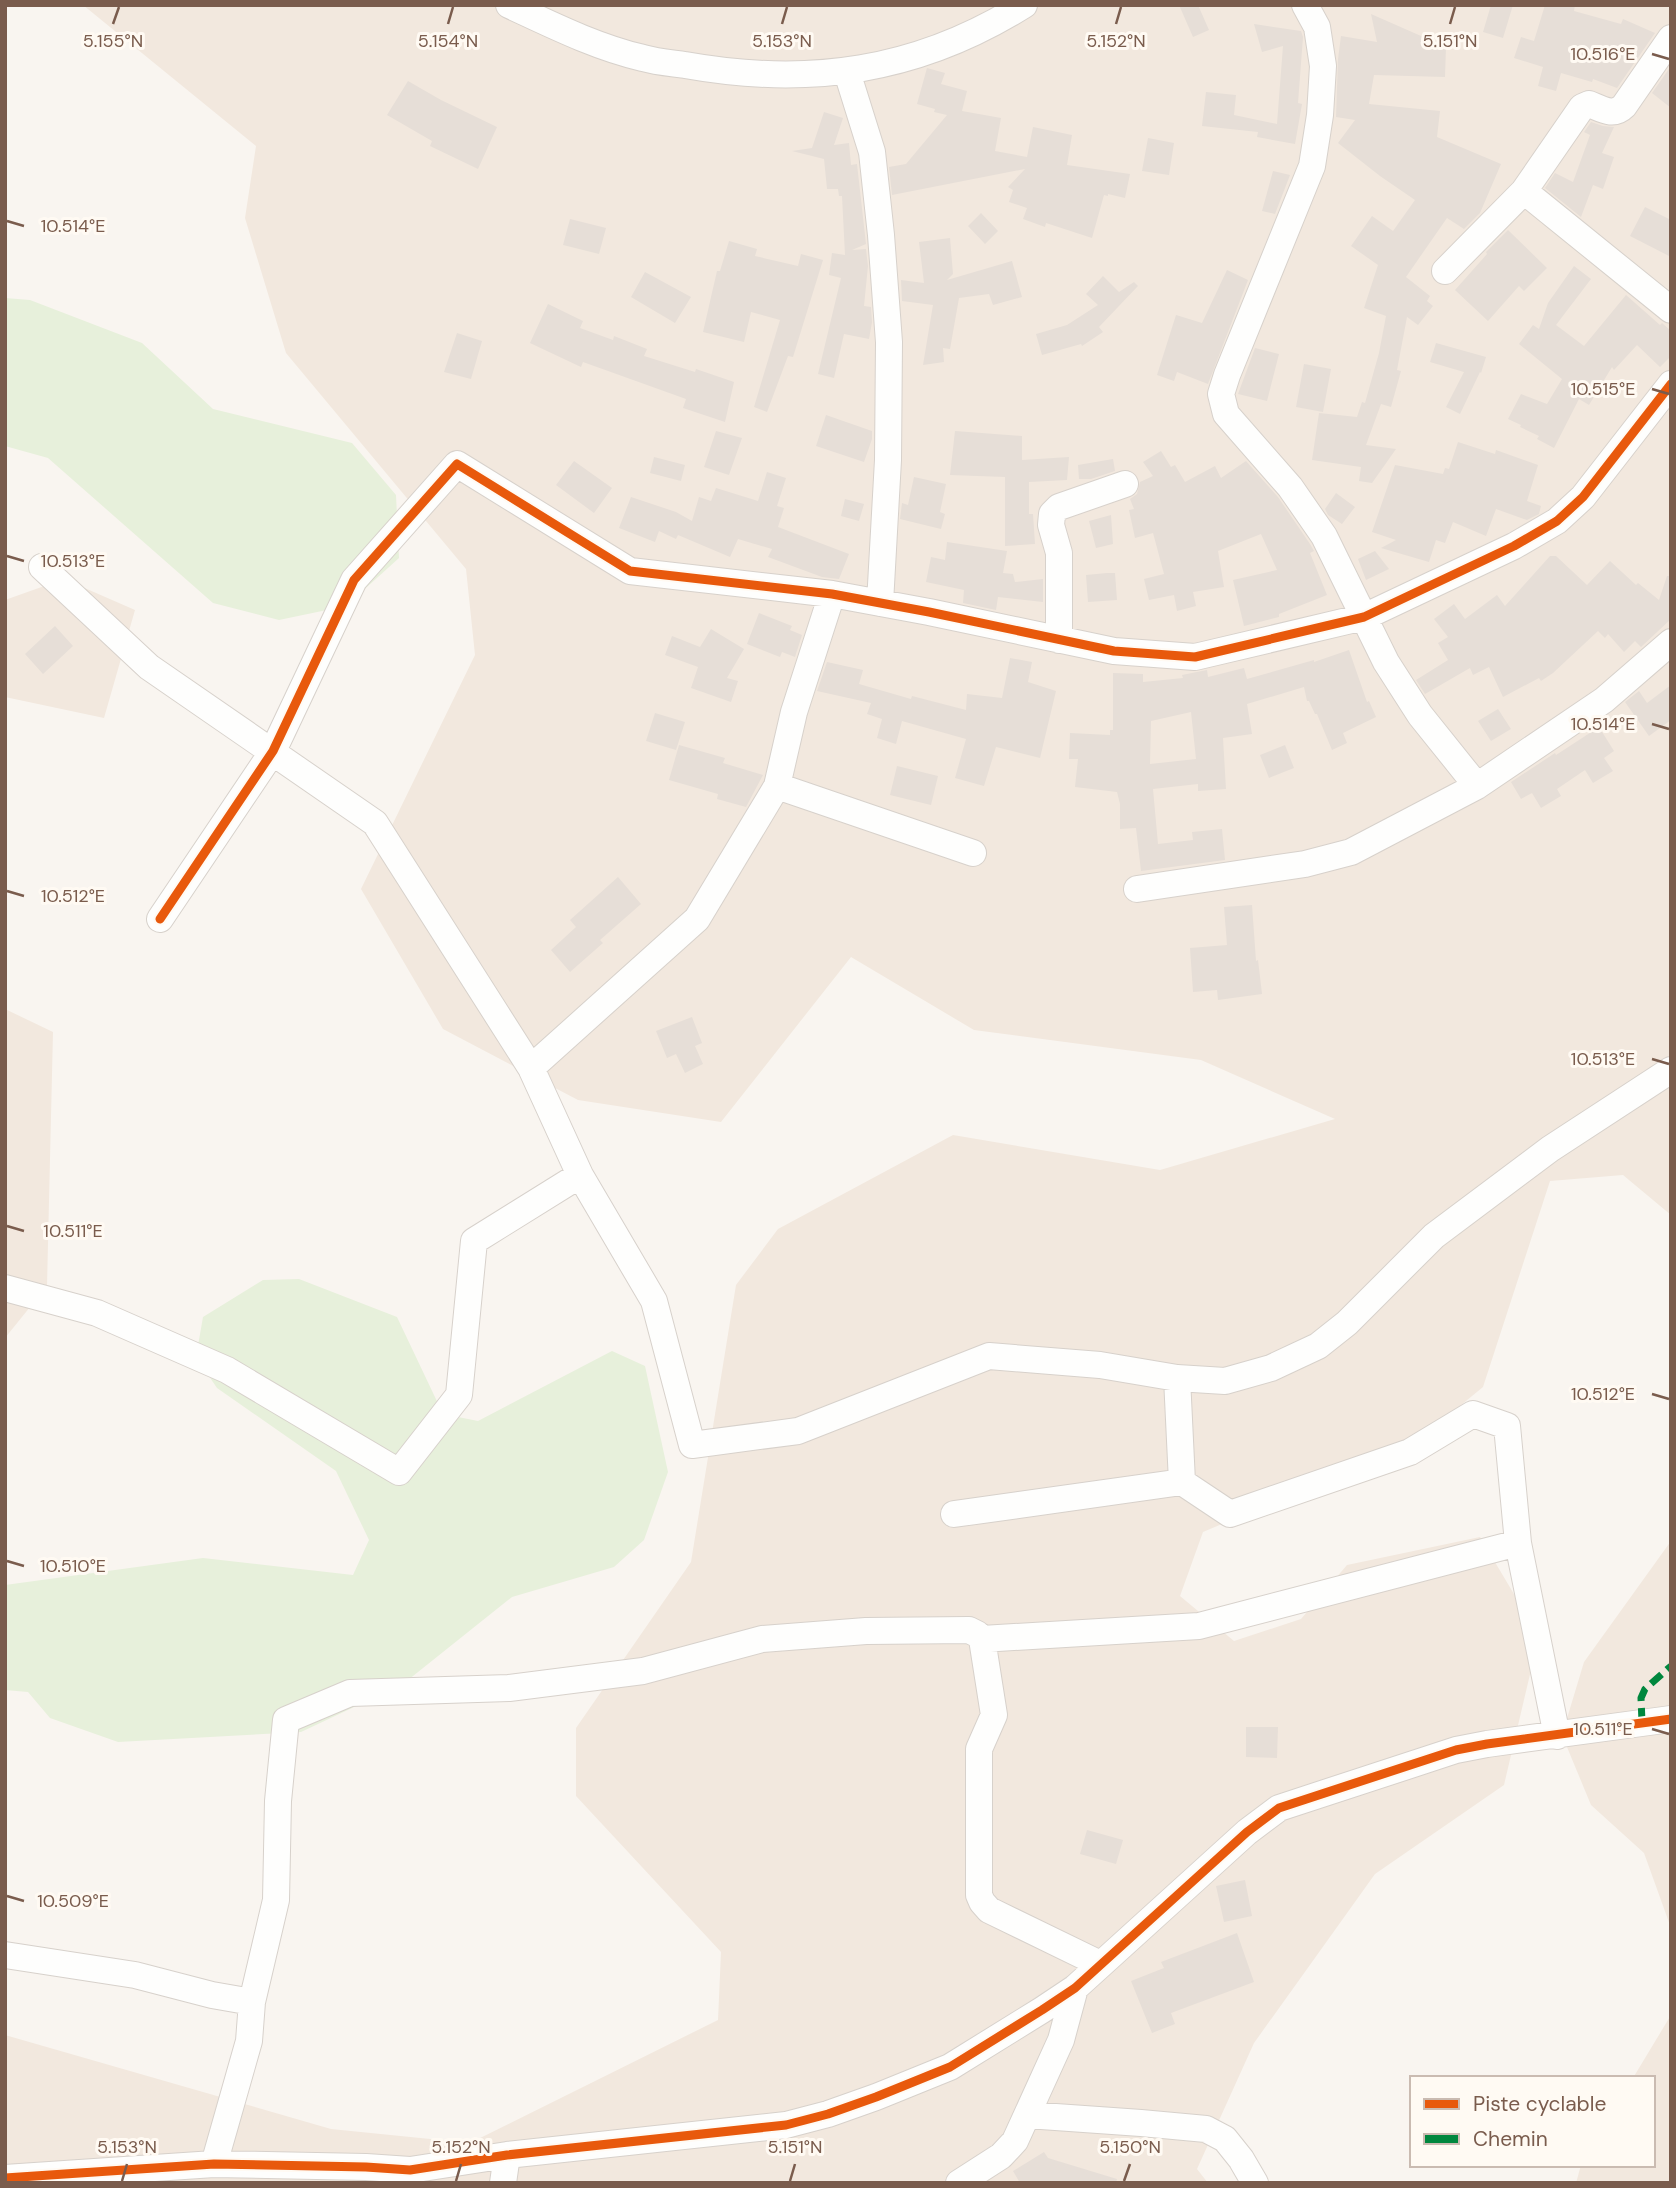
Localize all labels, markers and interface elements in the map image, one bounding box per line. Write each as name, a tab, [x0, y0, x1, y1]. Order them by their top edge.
text: 5.155°N	[83, 29, 143, 53]
text: 5.154°N	[418, 29, 478, 53]
text: 5.153°N	[752, 29, 812, 53]
text: 5.152°N	[1086, 29, 1146, 53]
text: 5.151°N	[1423, 29, 1477, 53]
text: 10.516°E	[1570, 42, 1636, 66]
text: 10.514°E	[41, 214, 105, 238]
text: 10.515°E	[1571, 377, 1635, 401]
text: 10.513°E	[41, 549, 105, 573]
text: 10.514°E	[1571, 712, 1635, 736]
text: 10.512°E	[41, 884, 105, 908]
text: 10.513°E	[1571, 1047, 1635, 1071]
text: 10.511°E	[43, 1219, 103, 1243]
text: 10.512°E	[1571, 1382, 1635, 1406]
text: 10.510°E	[40, 1554, 106, 1578]
text: 10.511°E	[1573, 1717, 1633, 1741]
text: 10.509°E	[37, 1889, 109, 1913]
legend	[1410, 2076, 1655, 2167]
text: Piste cyclable	[1473, 2090, 1606, 2118]
text: Chemin	[1473, 2125, 1548, 2153]
text: 5.153°N	[97, 2135, 157, 2159]
text: 5.152°N	[431, 2135, 491, 2159]
text: 5.151°N	[768, 2135, 822, 2159]
text: 5.150°N	[1099, 2135, 1161, 2159]

